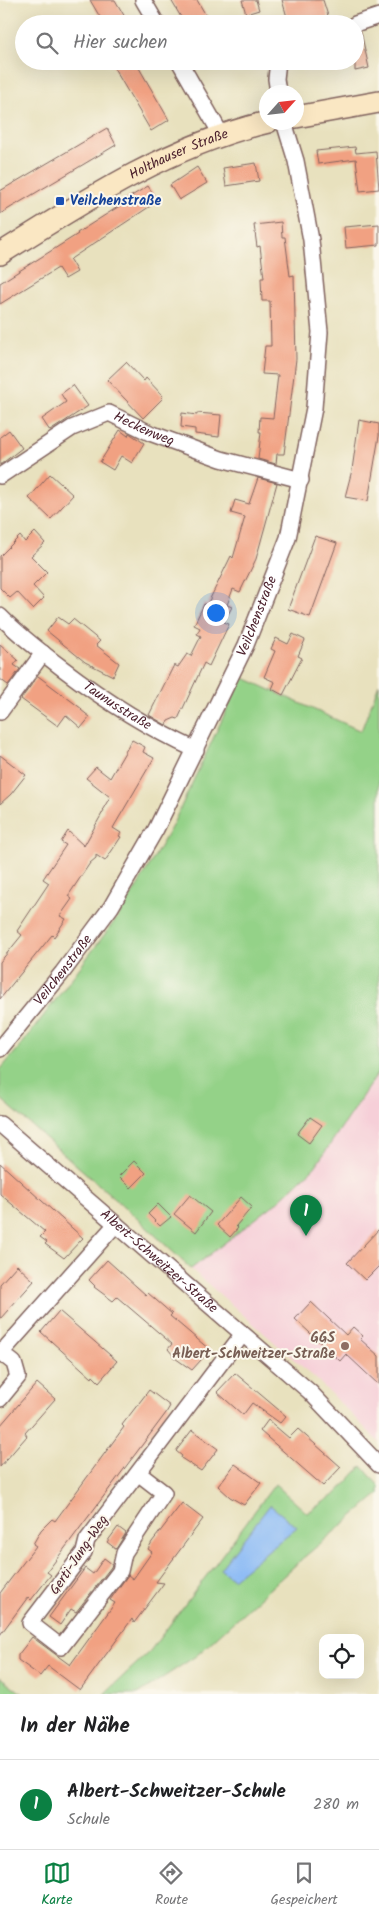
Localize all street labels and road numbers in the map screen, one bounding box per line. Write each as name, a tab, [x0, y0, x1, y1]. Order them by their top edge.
street label: Holthauser Straße	[125, 123, 232, 186]
street label: Heckenweg	[110, 406, 178, 452]
street label: Veilchenstraße	[231, 572, 283, 660]
street label: Taunusstraße	[78, 676, 156, 737]
street label: Veilchenstraße	[28, 929, 98, 1011]
street label: Albert-Schweitzer-Straße	[95, 1204, 223, 1319]
street label: Gerti-Jung-Weg	[44, 1511, 114, 1599]

